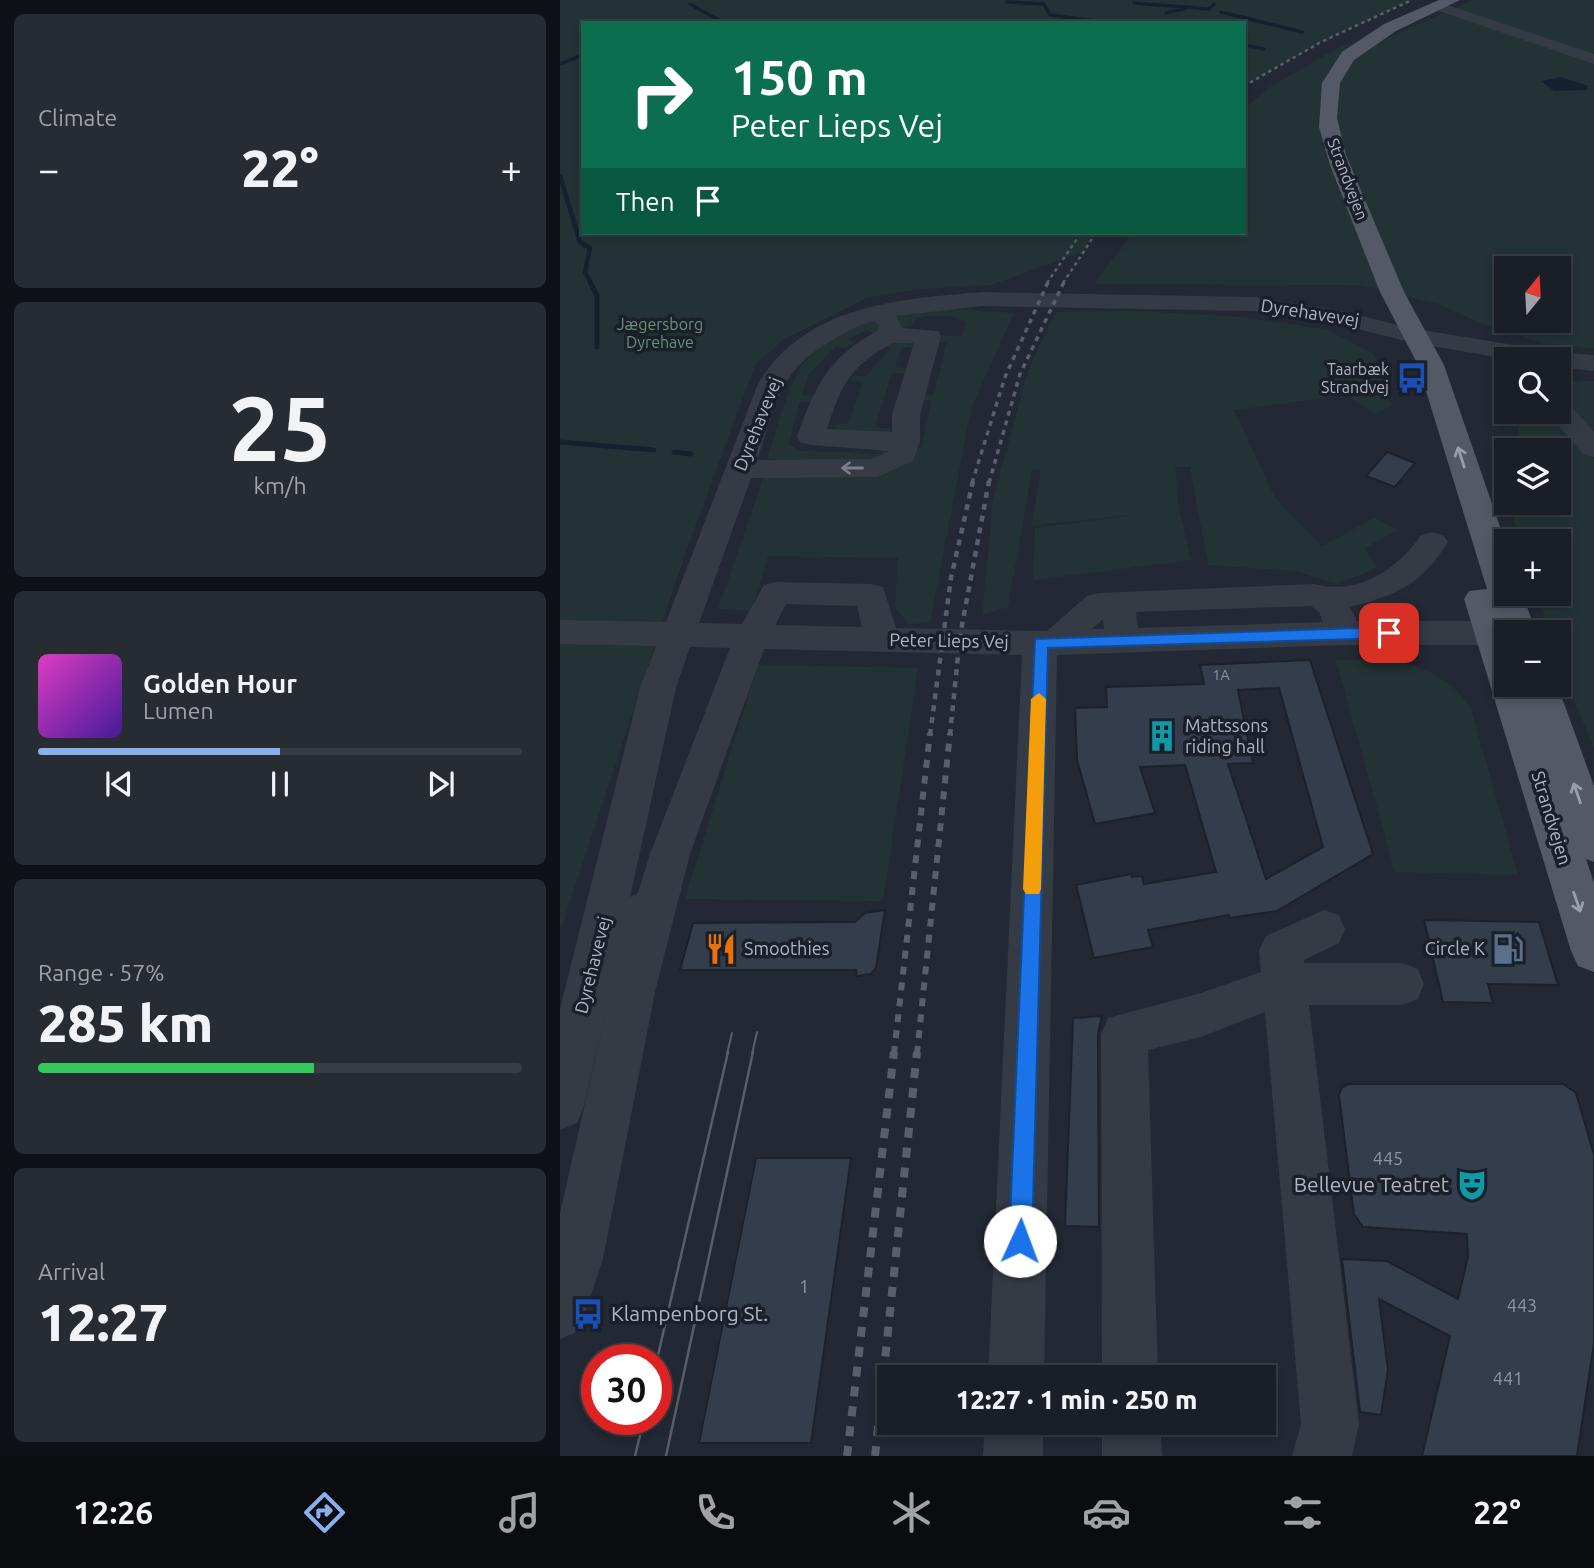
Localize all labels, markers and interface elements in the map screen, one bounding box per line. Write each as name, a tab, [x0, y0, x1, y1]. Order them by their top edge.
icon: right	[616, 49, 707, 140]
text: 150 m	[731, 49, 868, 104]
text: Climate	[38, 105, 117, 130]
text: Peter Lieps Vej	[731, 107, 943, 143]
street label: Strandvejen	[1324, 136, 1372, 222]
text: 22°	[241, 139, 319, 197]
text: −	[38, 148, 59, 190]
text: +	[501, 148, 522, 190]
icon: arrive	[689, 182, 727, 220]
text: Then	[616, 187, 675, 216]
north arrow	[1494, 256, 1572, 332]
map controls	[1494, 256, 1571, 697]
street label: Dyrehavevej	[1260, 294, 1361, 330]
park label: Jægersborg Dyrehave	[617, 315, 703, 351]
button: search	[1494, 347, 1571, 424]
place label: Taarbæk Strandvej	[1321, 360, 1389, 396]
bus stop icon: Taarbæk Strandvej	[1395, 361, 1429, 395]
street label: Dyrehavevej	[729, 374, 785, 473]
text: 25	[229, 376, 331, 478]
button: layers	[1494, 438, 1571, 515]
one-way arrow	[1453, 446, 1466, 468]
one-way arrow	[841, 461, 864, 475]
text: km/h	[253, 473, 307, 498]
button: +	[1494, 529, 1571, 606]
pin	[1359, 603, 1419, 663]
icon: arrive	[1370, 614, 1408, 652]
button: −	[1494, 620, 1571, 697]
street label: Peter Lieps Vej	[889, 629, 1009, 651]
house number: 1A	[1213, 667, 1230, 683]
text: Golden Hour	[143, 669, 297, 698]
text: Lumen	[143, 698, 214, 723]
place label: Mattssons riding hall	[1185, 715, 1268, 756]
building icon: Mattssons riding hall	[1145, 719, 1179, 753]
icon: previous	[100, 765, 138, 803]
icon: pause	[261, 765, 299, 803]
icon: next	[422, 765, 460, 803]
street label: Strandvejen	[1528, 769, 1576, 867]
one-way arrow	[1570, 782, 1582, 804]
one-way arrow	[1572, 890, 1584, 912]
street label: Dyrehavevej	[570, 914, 614, 1015]
restaurant icon: Smoothies	[704, 932, 738, 966]
fuel station icon: Circle K	[1491, 932, 1525, 966]
place label: Smoothies	[744, 938, 830, 958]
place label: Circle K	[1425, 938, 1485, 958]
text: Range · 57%	[38, 960, 165, 985]
text: 285 km	[38, 994, 213, 1052]
house number: 445	[1373, 1148, 1403, 1168]
theatre icon: Bellevue Teatret	[1455, 1168, 1489, 1202]
place label: Bellevue Teatret	[1294, 1172, 1449, 1196]
position arrow	[983, 1204, 1057, 1278]
text: Arrival	[38, 1259, 105, 1284]
house number: 1	[799, 1276, 809, 1296]
text: 12:27	[38, 1293, 168, 1351]
house number: 443	[1507, 1295, 1537, 1315]
bus stop icon: Klampenborg St.	[571, 1297, 605, 1331]
place label: Klampenborg St.	[611, 1301, 768, 1325]
speed limit sign: 30	[581, 1344, 672, 1435]
house number: 441	[1493, 1368, 1523, 1388]
text: 12:27 · 1 min · 250 m	[956, 1385, 1197, 1414]
icon: directions	[300, 1488, 349, 1537]
icon: music	[495, 1488, 544, 1537]
icon: phone	[691, 1488, 740, 1537]
icon: climate	[887, 1488, 936, 1537]
icon: car	[1082, 1488, 1131, 1537]
icon: filters	[1278, 1488, 1327, 1537]
text: 12:26	[73, 1494, 153, 1530]
text: 22°	[1473, 1494, 1521, 1530]

